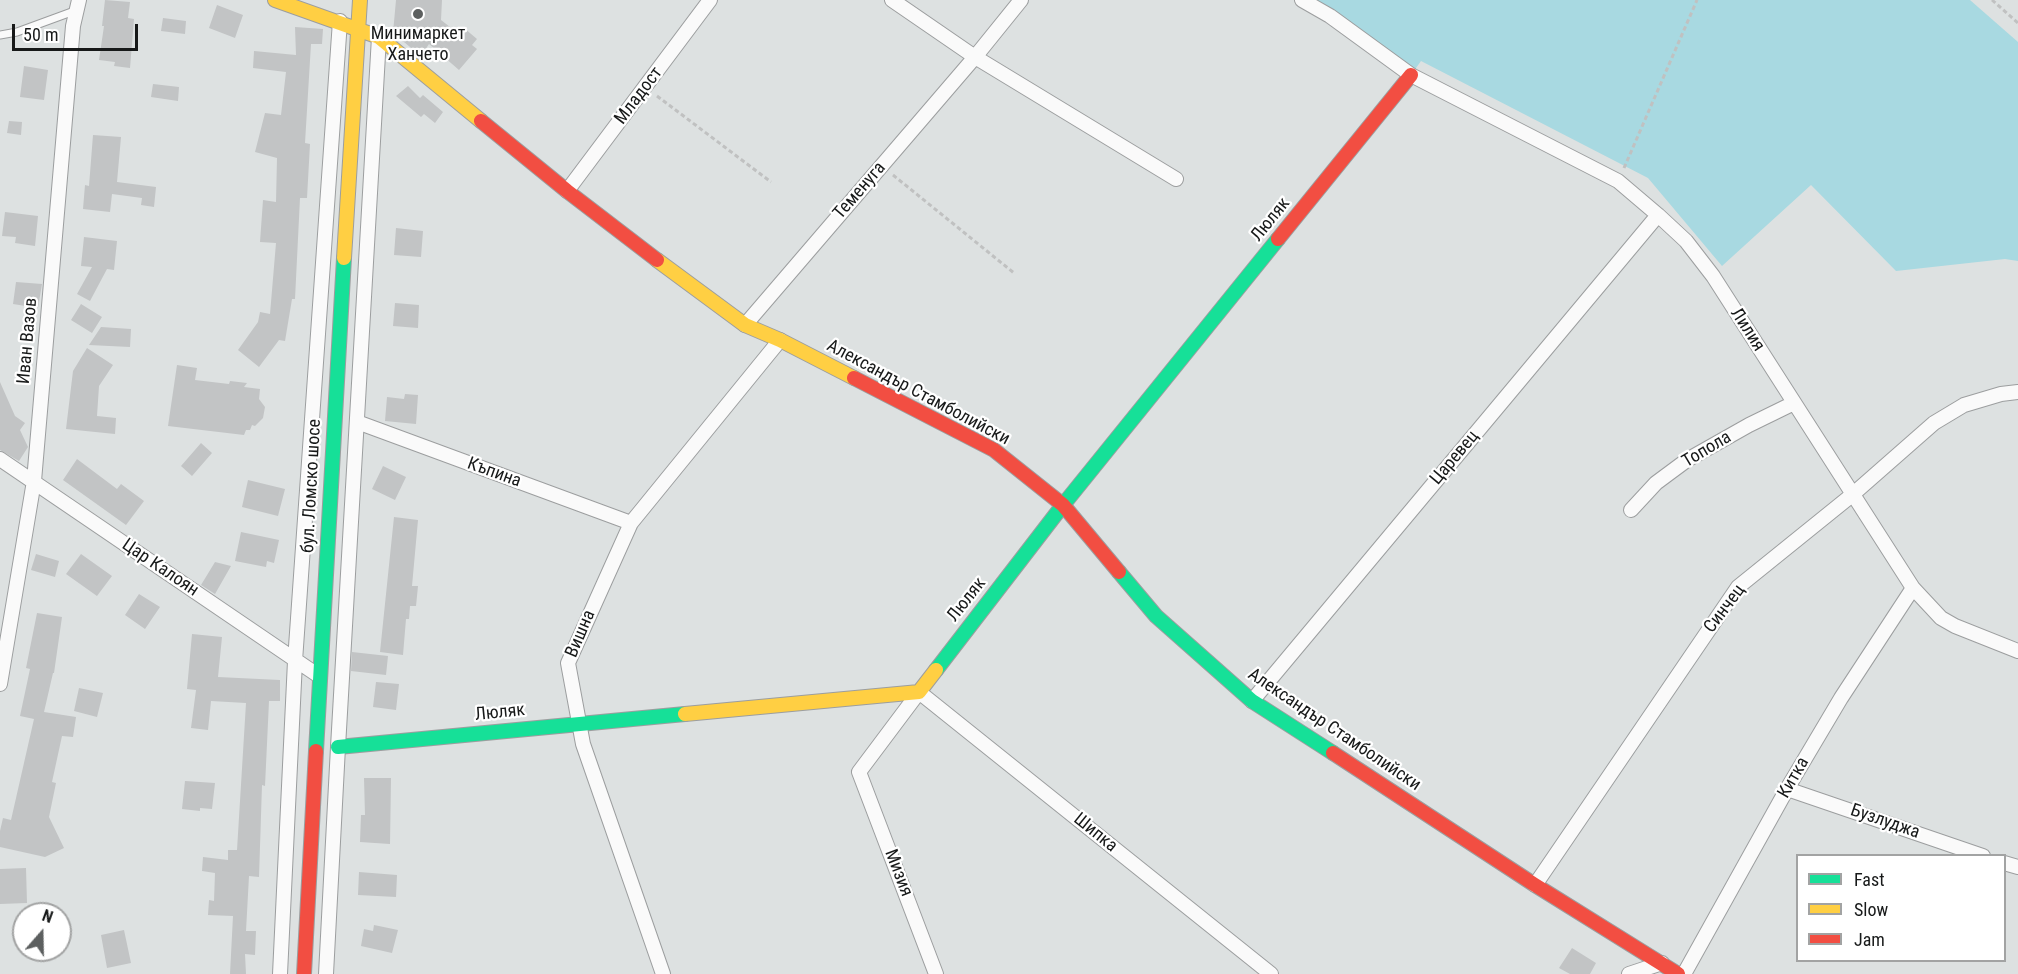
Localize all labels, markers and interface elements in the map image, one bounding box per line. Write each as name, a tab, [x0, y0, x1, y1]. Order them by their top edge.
marker: Минимаркет Ханчето	[411, 7, 425, 21]
scale bar	[15, 12, 141, 50]
place label: Минимаркет Ханчето	[371, 23, 465, 66]
text: 50 m	[23, 24, 58, 45]
street label: Младост	[610, 63, 668, 129]
street label: Теменуга	[829, 158, 891, 224]
street label: Люляк	[1247, 194, 1295, 246]
street label: Иван Вазов	[13, 297, 43, 385]
street label: Лилия	[1725, 304, 1769, 356]
street label: Александър Стамболийски	[823, 336, 1013, 450]
street label: бул. Ломско шосе	[298, 418, 326, 554]
street label: Царевец	[1426, 426, 1484, 490]
street label: Топола	[1679, 427, 1735, 473]
street label: Къпина	[464, 453, 524, 493]
street label: Цар Калоян	[118, 534, 202, 602]
street label: Люляк	[943, 574, 991, 626]
street label: Синчец	[1700, 581, 1750, 637]
street label: Вишна	[561, 607, 601, 661]
street label: Александър Стамболийски	[1243, 664, 1425, 796]
street label: Люляк	[474, 700, 526, 726]
street label: Китка	[1774, 754, 1814, 802]
street label: Бузлуджа	[1848, 800, 1922, 844]
street label: Шипка	[1069, 809, 1121, 857]
street label: Мизия	[879, 846, 917, 900]
legend	[1796, 854, 2006, 962]
text: Fast	[1854, 869, 1885, 890]
text: Slow	[1854, 899, 1888, 920]
north arrow	[12, 902, 72, 962]
text: N	[40, 906, 55, 927]
text: Jam	[1854, 929, 1885, 950]

